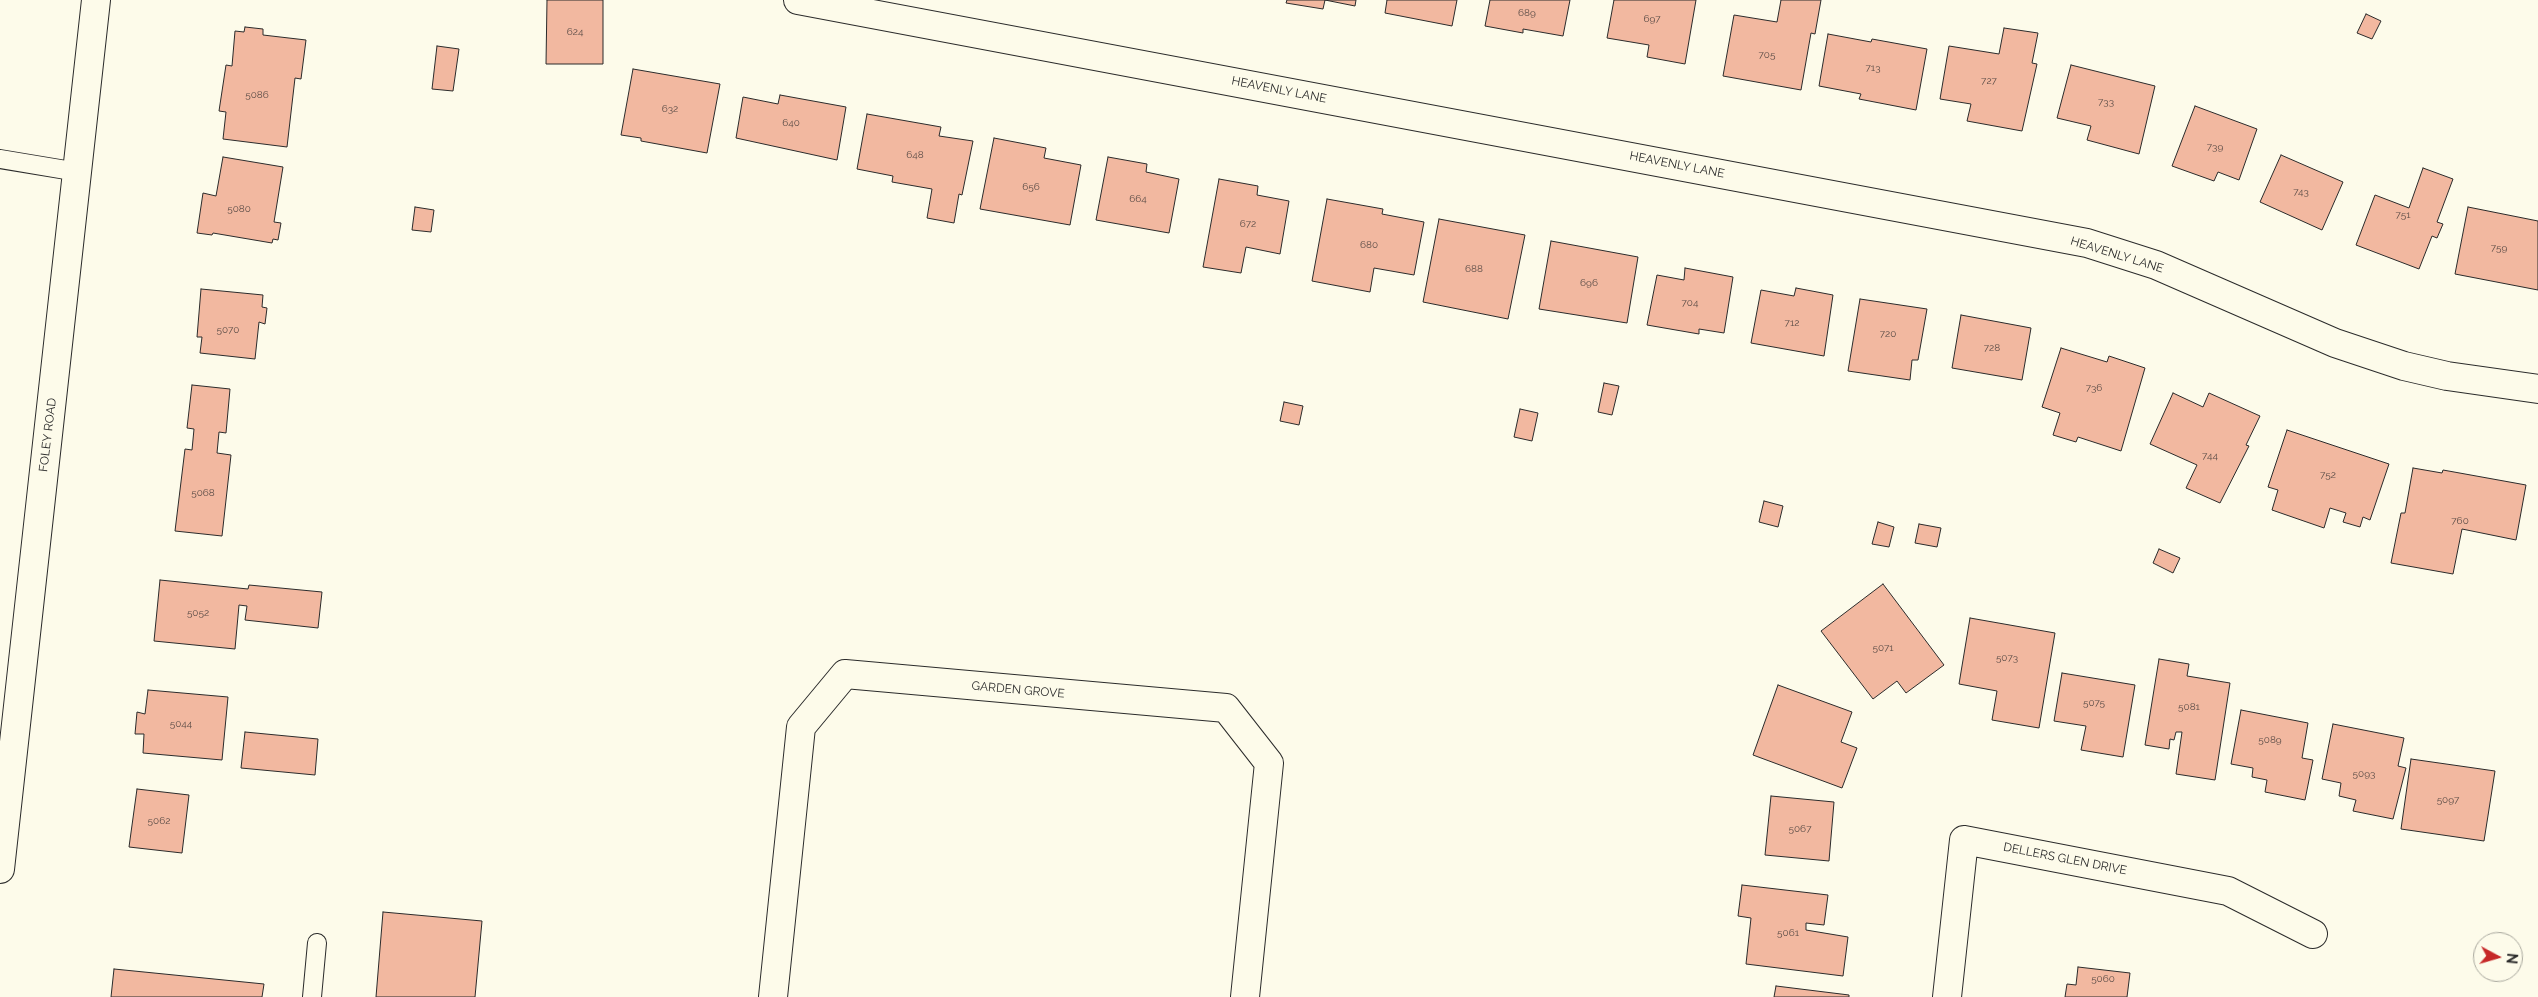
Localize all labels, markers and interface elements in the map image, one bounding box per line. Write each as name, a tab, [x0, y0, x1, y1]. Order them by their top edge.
house number: 689	[1518, 7, 1536, 19]
house number: 697	[1643, 13, 1661, 25]
house number: 624	[567, 26, 583, 38]
house number: 705	[1759, 49, 1775, 61]
house number: 713	[1866, 62, 1880, 74]
street label: HEAVENLY LANE	[1230, 74, 1328, 106]
house number: 727	[1981, 75, 1997, 87]
house number: 5086	[245, 89, 269, 101]
house number: 733	[2098, 96, 2114, 108]
house number: 632	[662, 103, 678, 115]
house number: 640	[782, 117, 800, 129]
house number: 739	[2207, 141, 2223, 153]
house number: 648	[906, 149, 924, 161]
street label: HEAVENLY LANE	[1628, 149, 1726, 181]
house number: 656	[1022, 181, 1040, 193]
house number: 743	[2293, 186, 2309, 198]
house number: 664	[1129, 193, 1147, 205]
house number: 5080	[227, 203, 251, 215]
house number: 751	[2396, 209, 2410, 221]
house number: 672	[1240, 218, 1256, 230]
street label: HEAVENLY LANE	[2069, 234, 2165, 276]
house number: 680	[1360, 239, 1378, 251]
house number: 759	[2491, 242, 2507, 254]
house number: 688	[1465, 263, 1483, 275]
house number: 696	[1580, 277, 1598, 289]
house number: 704	[1682, 297, 1698, 309]
house number: 712	[1785, 317, 1799, 329]
house number: 5070	[217, 324, 239, 336]
house number: 720	[1880, 328, 1896, 340]
house number: 728	[1984, 342, 2000, 354]
house number: 736	[2086, 382, 2102, 394]
street label: FOLEY ROAD	[36, 397, 60, 473]
house number: 744	[2202, 450, 2218, 462]
house number: 752	[2320, 469, 2336, 481]
house number: 5068	[191, 487, 215, 499]
house number: 760	[2451, 515, 2469, 527]
house number: 5052	[187, 607, 209, 619]
house number: 5071	[1872, 642, 1894, 654]
house number: 5073	[1996, 652, 2018, 664]
street label: GARDEN GROVE	[971, 679, 1065, 701]
house number: 5075	[2083, 697, 2105, 709]
house number: 5081	[2178, 701, 2200, 713]
house number: 5044	[170, 718, 192, 730]
house number: 5089	[2258, 734, 2282, 746]
house number: 5093	[2353, 768, 2375, 780]
house number: 5097	[2437, 794, 2459, 806]
house number: 5062	[148, 815, 170, 827]
house number: 5067	[1789, 823, 1811, 835]
street label: DELLERS GLEN DRIVE	[2002, 840, 2128, 878]
house number: 5061	[1777, 927, 1799, 939]
north arrow	[2473, 932, 2523, 982]
text: N	[2503, 952, 2520, 965]
house number: 5060	[2091, 973, 2115, 985]

